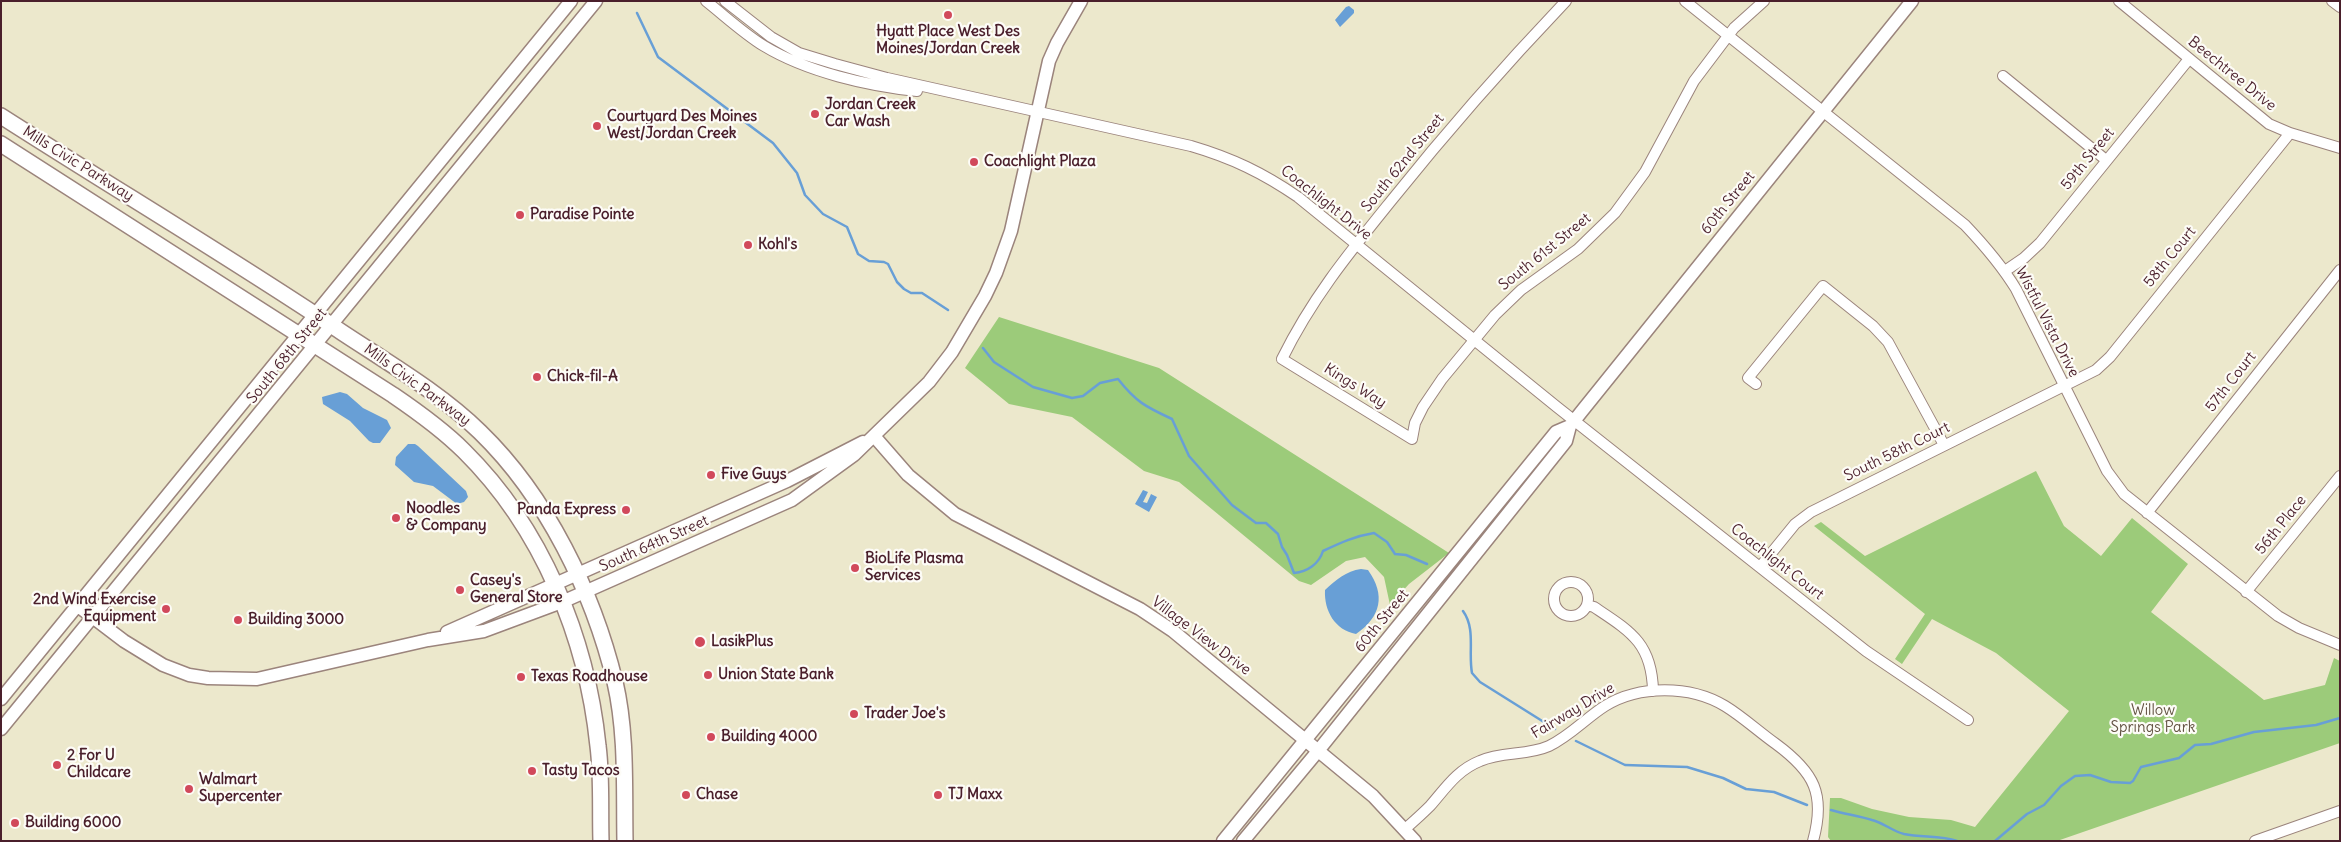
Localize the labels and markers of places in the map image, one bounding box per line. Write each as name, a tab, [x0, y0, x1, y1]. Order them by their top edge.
marker: Hyatt Place West Des Moines/Jordan Creek	[942, 9, 954, 21]
place label: Hyatt Place West Des Moines/Jordan Creek	[876, 23, 1020, 58]
place label: Jordan Creek Car Wash	[825, 96, 916, 131]
place label: Courtyard Des Moines West/Jordan Creek	[607, 108, 757, 143]
marker: Jordan Creek Car Wash	[809, 108, 821, 120]
marker: Courtyard Des Moines West/Jordan Creek	[591, 120, 603, 132]
place label: Coachlight Plaza	[984, 153, 1096, 171]
marker: Coachlight Plaza	[968, 156, 980, 168]
place label: Paradise Pointe	[530, 206, 634, 224]
marker: Paradise Pointe	[514, 209, 526, 221]
place label: Kohl's	[758, 236, 797, 254]
marker: Kohl's	[742, 239, 754, 251]
place label: Chick-fil-A	[547, 368, 618, 386]
marker: Chick-fil-A	[531, 371, 543, 383]
place label: Five Guys	[721, 466, 787, 484]
marker: Five Guys	[705, 469, 717, 481]
place label: Noodles & Company	[406, 500, 487, 535]
place label: Panda Express	[517, 501, 616, 519]
marker: Panda Express	[620, 504, 632, 516]
marker: Noodles & Company	[390, 512, 402, 524]
place label: BioLife Plasma Services	[865, 550, 964, 585]
marker: BioLife Plasma Services	[849, 562, 861, 574]
place label: Casey's General Store	[470, 572, 562, 607]
marker: Casey's General Store	[454, 584, 466, 596]
place label: 2nd Wind Exercise Equipment	[33, 591, 156, 626]
marker: 2nd Wind Exercise Equipment	[160, 603, 172, 615]
place label: Building 3000	[248, 611, 344, 629]
marker: Building 3000	[232, 614, 244, 626]
place label: LasikPlus	[711, 633, 773, 651]
marker: LasikPlus	[693, 635, 707, 649]
place label: Union State Bank	[718, 666, 834, 684]
place label: Texas Roadhouse	[531, 668, 648, 686]
marker: Union State Bank	[702, 669, 714, 681]
marker: Texas Roadhouse	[515, 671, 527, 683]
place label: Trader Joe's	[864, 705, 946, 723]
marker: Trader Joe's	[848, 708, 860, 720]
place label: Building 4000	[721, 728, 817, 746]
marker: Building 4000	[705, 731, 717, 743]
place label: 2 For U Childcare	[67, 747, 131, 782]
marker: 2 For U Childcare	[51, 759, 63, 771]
place label: Tasty Tacos	[542, 762, 620, 780]
marker: Tasty Tacos	[526, 765, 538, 777]
place label: Walmart Supercenter	[199, 771, 282, 806]
marker: Walmart Supercenter	[183, 783, 195, 795]
place label: Chase	[696, 786, 738, 804]
place label: TJ Maxx	[948, 786, 1002, 804]
marker: Chase	[680, 789, 692, 801]
marker: TJ Maxx	[932, 789, 944, 801]
place label: Building 6000	[25, 814, 121, 832]
marker: Building 6000	[9, 817, 21, 829]

